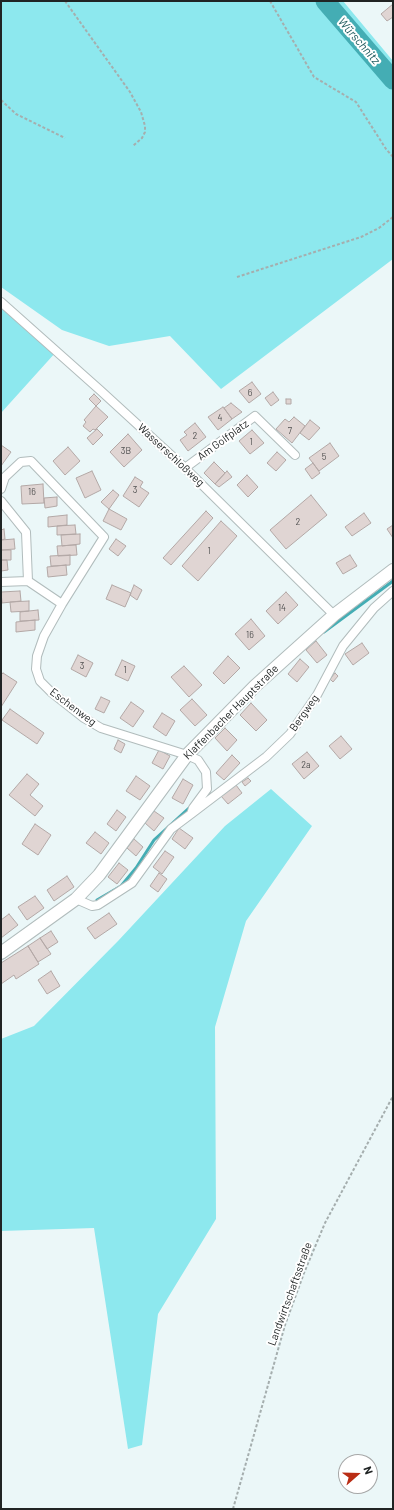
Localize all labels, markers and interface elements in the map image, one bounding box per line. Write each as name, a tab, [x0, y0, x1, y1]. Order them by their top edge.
water label: Würschnitz	[335, 15, 383, 67]
house number: 6	[248, 388, 252, 398]
house number: 4	[218, 413, 222, 423]
street label: Am Golfplatz	[195, 417, 251, 463]
street label: Wasserschloßweg	[135, 421, 207, 489]
house number: 7	[288, 426, 292, 436]
house number: 2	[193, 431, 197, 441]
house number: 1	[249, 437, 253, 447]
house number: 3B	[121, 446, 131, 456]
house number: 5	[322, 452, 326, 462]
house number: 3	[133, 485, 137, 495]
house number: 16	[28, 487, 36, 497]
house number: 2	[296, 517, 300, 527]
house number: 1	[207, 546, 211, 556]
house number: 14	[278, 603, 286, 613]
house number: 16	[246, 630, 254, 640]
house number: 3	[80, 661, 84, 671]
street label: Klaffenbacher Hauptstraße	[181, 662, 281, 762]
house number: 1	[123, 665, 127, 675]
street label: Eschenweg	[47, 685, 99, 729]
street label: Bergweg	[287, 692, 321, 734]
house number: 2a	[301, 760, 311, 770]
street label: Landwirtschaftsstraße	[265, 1240, 315, 1348]
north arrow	[338, 1454, 378, 1494]
text: N	[361, 1464, 376, 1476]

